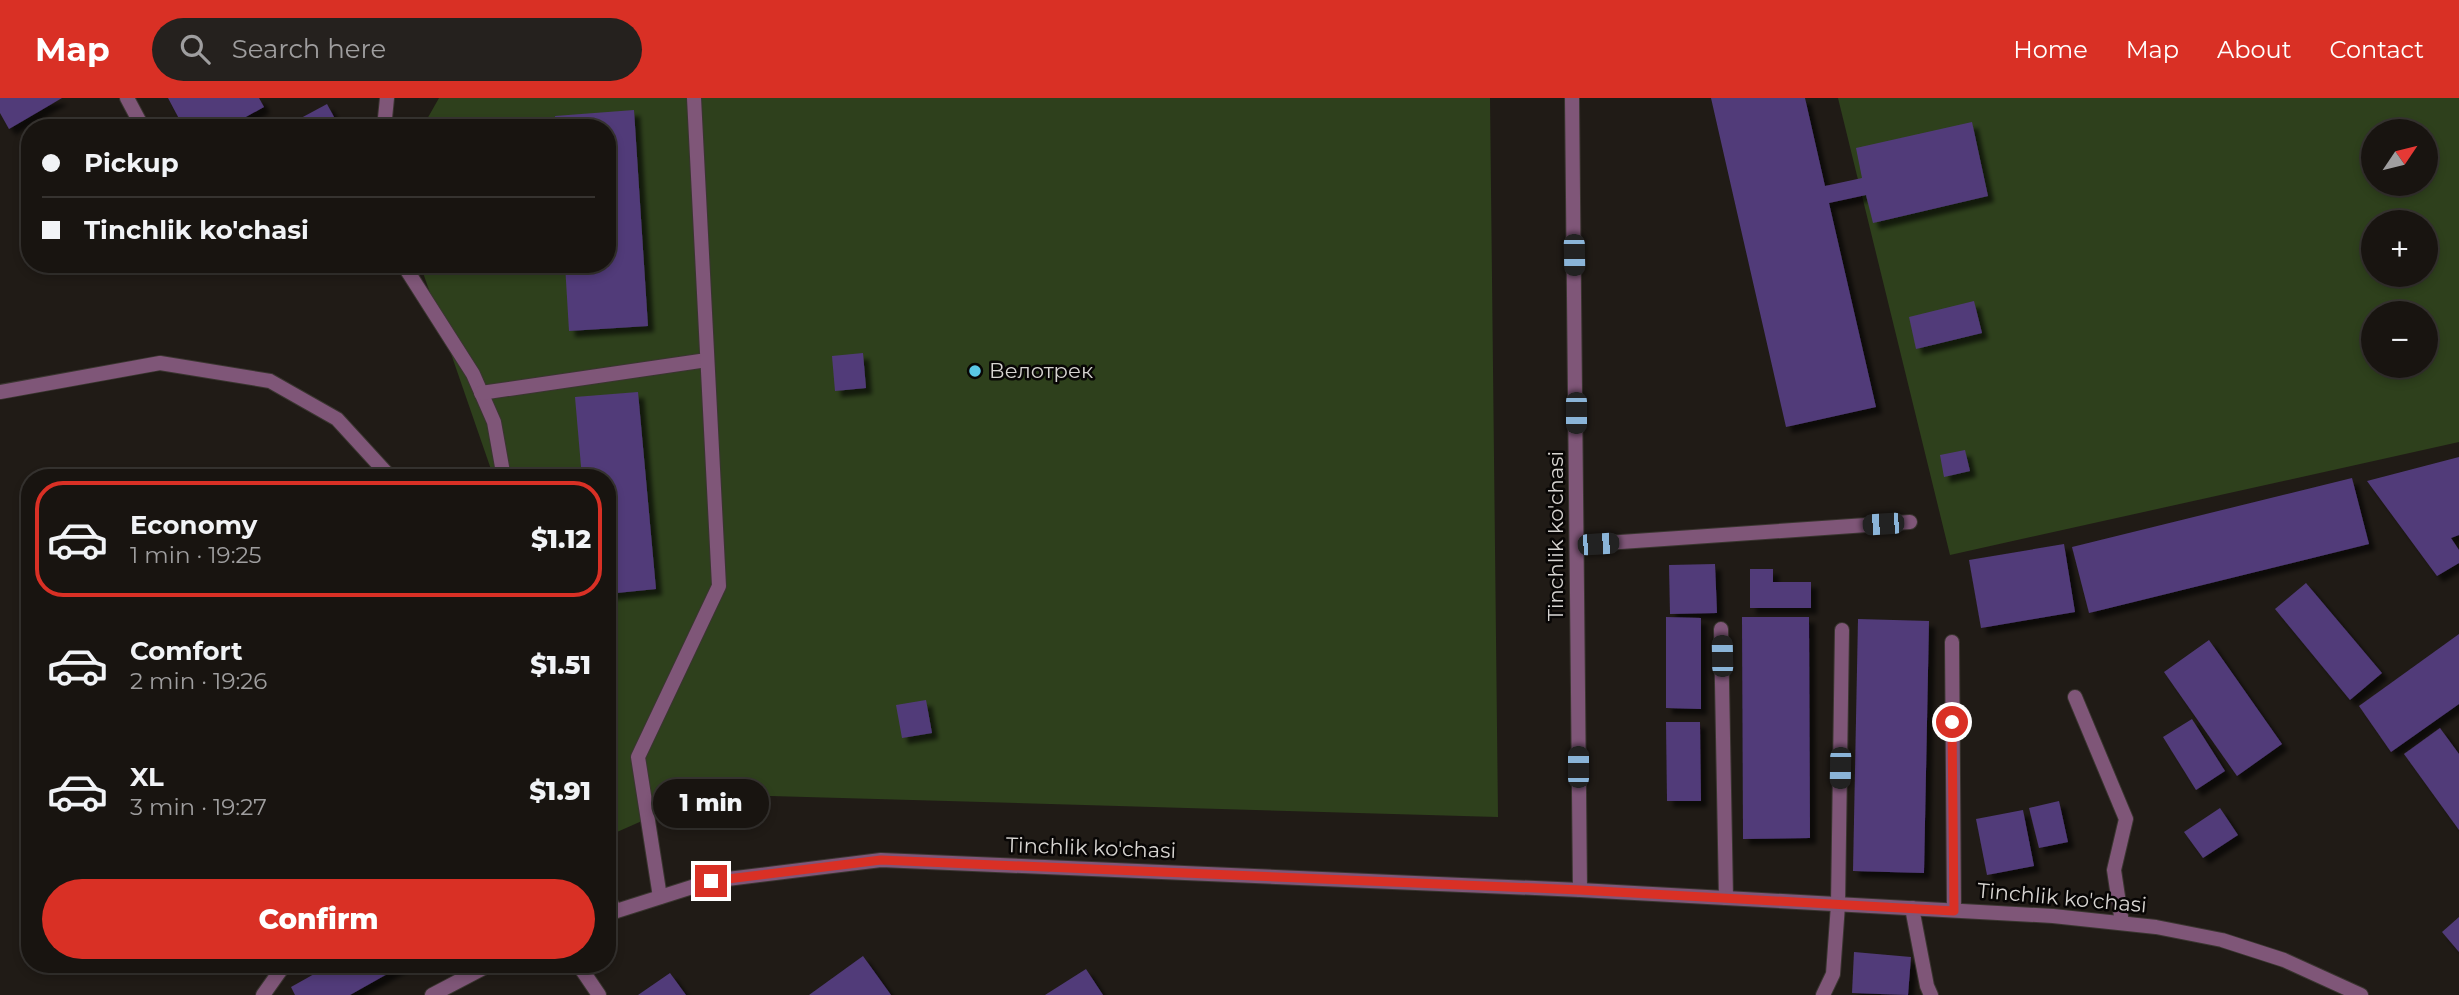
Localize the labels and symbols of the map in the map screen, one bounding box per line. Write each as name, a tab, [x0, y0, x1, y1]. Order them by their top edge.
north arrow	[2361, 119, 2438, 196]
car	[1564, 234, 1585, 276]
place label: Велотрек	[989, 358, 1093, 383]
marker: Велотрек	[967, 363, 983, 379]
car	[1566, 392, 1587, 434]
street label: Tinchlik ko'chasi	[1543, 451, 1568, 621]
car	[1862, 512, 1905, 536]
car	[1577, 532, 1620, 556]
car	[1712, 635, 1733, 677]
route start	[1936, 706, 1968, 738]
car	[1568, 746, 1589, 788]
car	[1830, 747, 1851, 789]
callout: 1 min	[653, 780, 769, 828]
street label: Tinchlik ko'chasi	[1006, 832, 1176, 863]
route end	[695, 865, 727, 897]
street label: Tinchlik ko'chasi	[1976, 878, 2148, 917]

